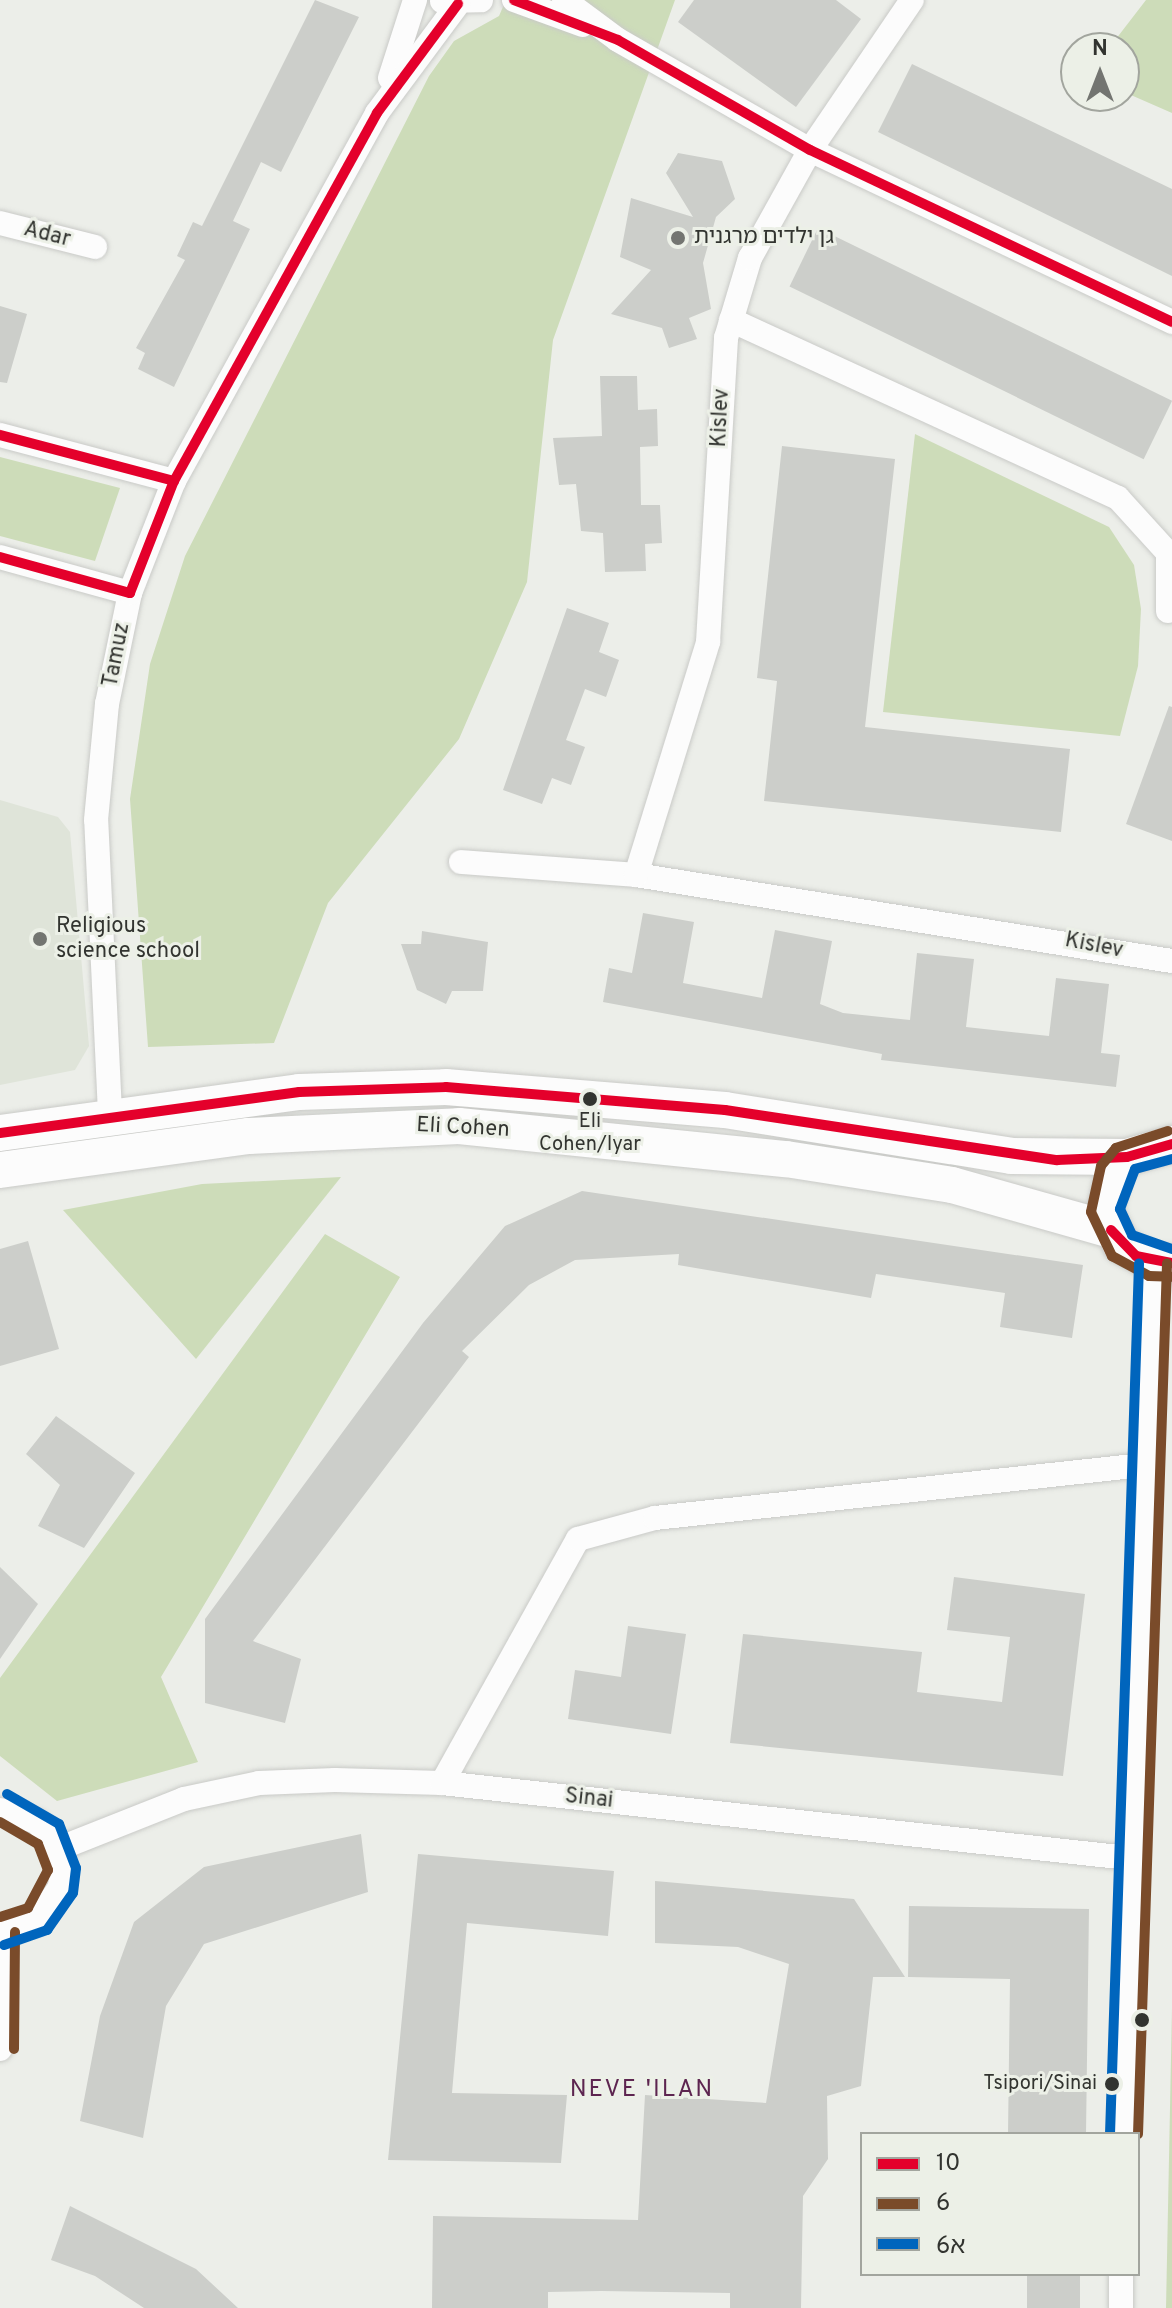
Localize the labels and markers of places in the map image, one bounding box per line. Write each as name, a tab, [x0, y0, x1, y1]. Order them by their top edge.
place label: גן ילדים מרגנית	[694, 225, 834, 251]
marker: גן ילדים מרגנית	[669, 229, 687, 247]
place label: Religious science school	[56, 913, 200, 964]
marker: Religious science school	[31, 930, 49, 948]
marker: Eli Cohen/Iyar	[582, 1091, 598, 1107]
place label: Eli Cohen/Iyar	[539, 1110, 641, 1157]
unlabelled marker	[1134, 2012, 1150, 2028]
place label: Tsipori/Sinai	[983, 2072, 1097, 2096]
marker: Tsipori/Sinai	[1104, 2076, 1120, 2092]

